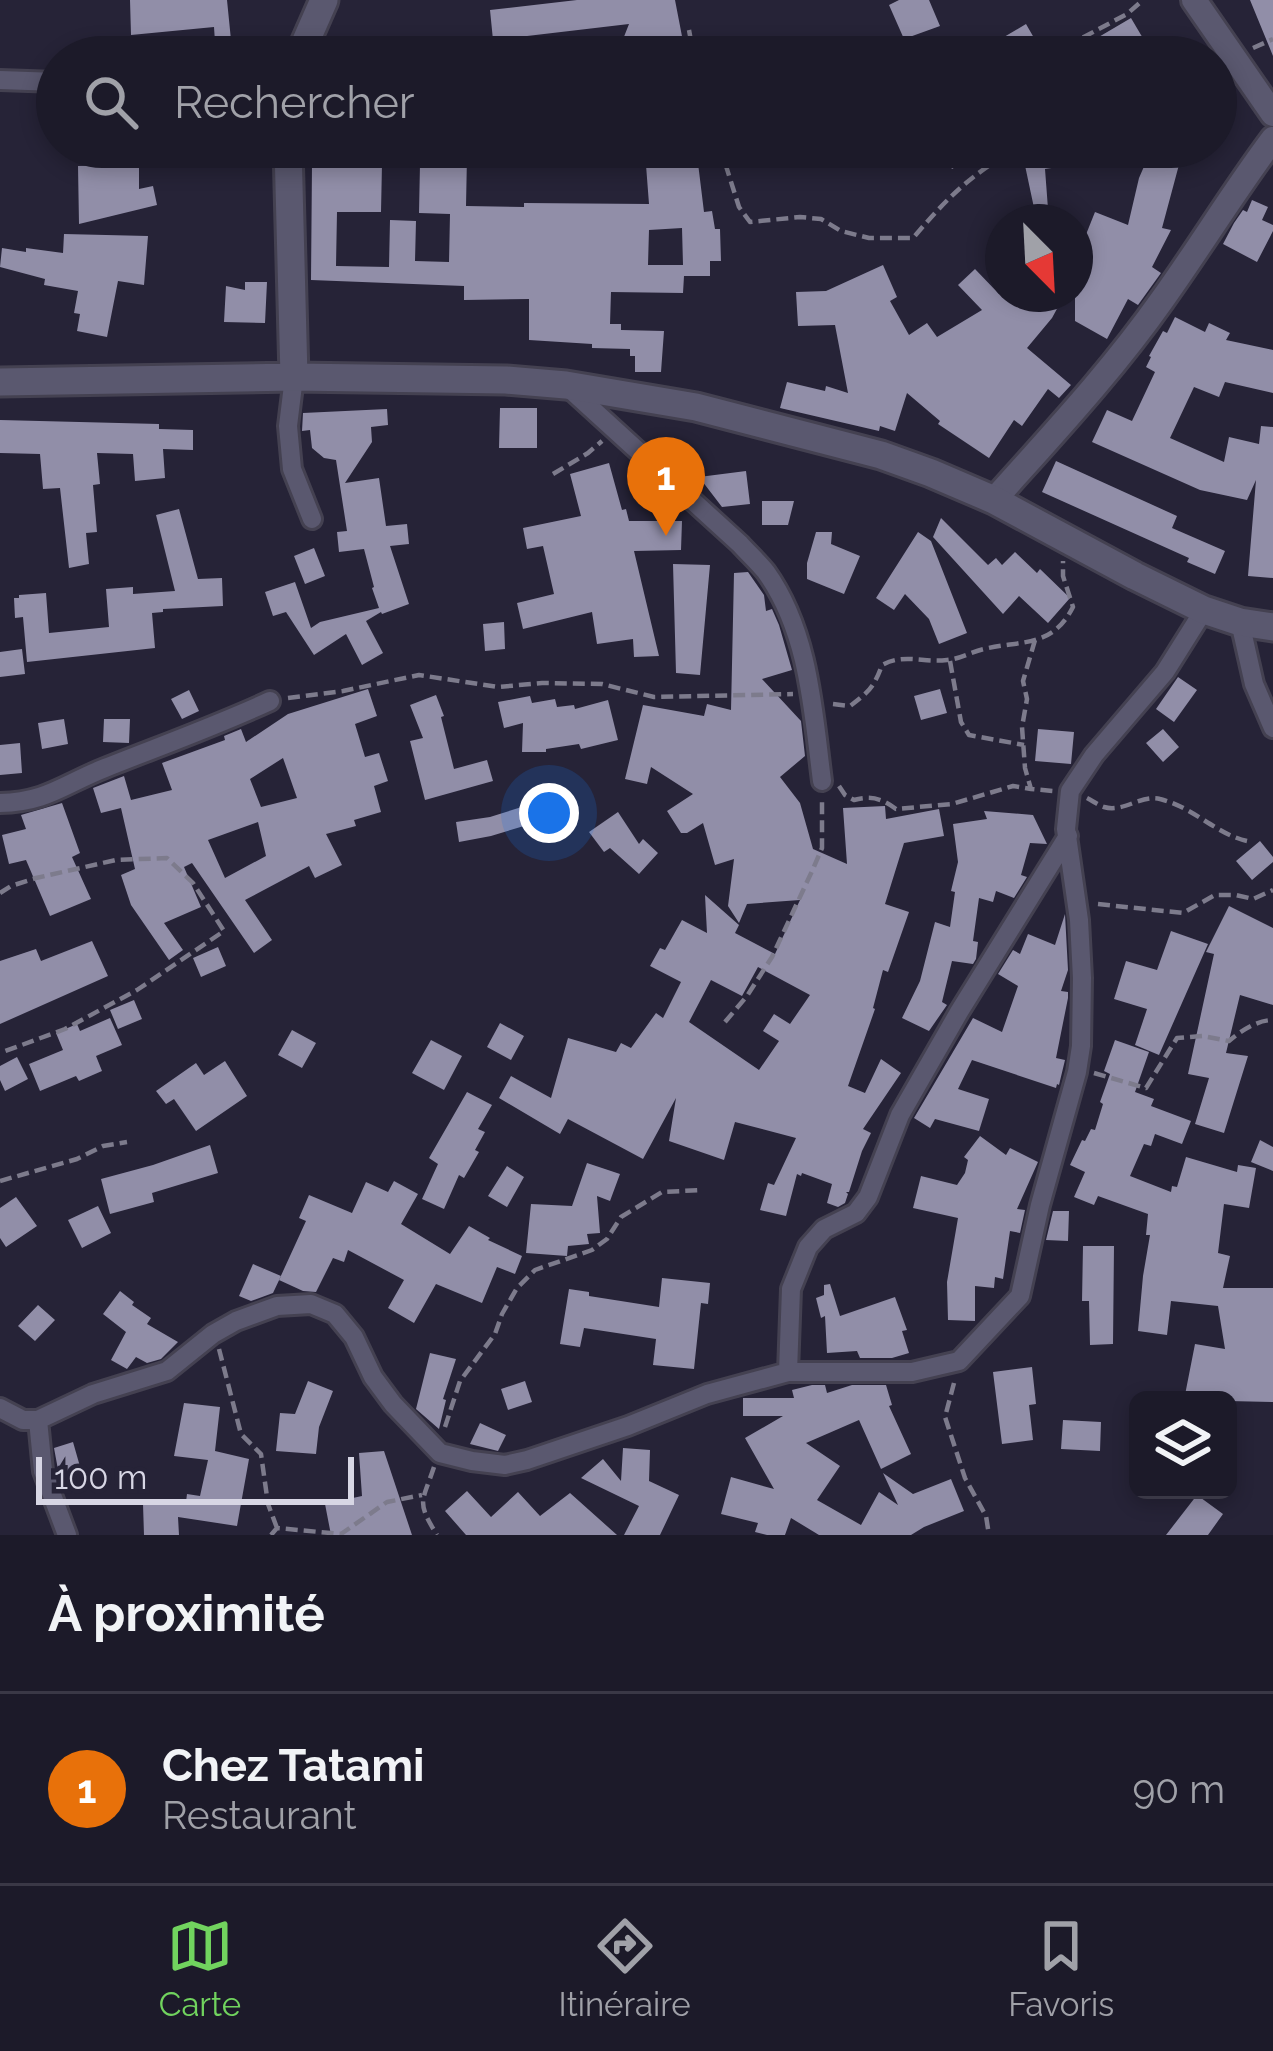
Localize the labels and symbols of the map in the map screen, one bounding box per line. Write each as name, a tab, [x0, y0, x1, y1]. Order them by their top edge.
north arrow	[985, 204, 1093, 312]
pin: 1	[627, 437, 705, 536]
your location	[519, 783, 579, 843]
scale bar	[36, 1451, 354, 1504]

